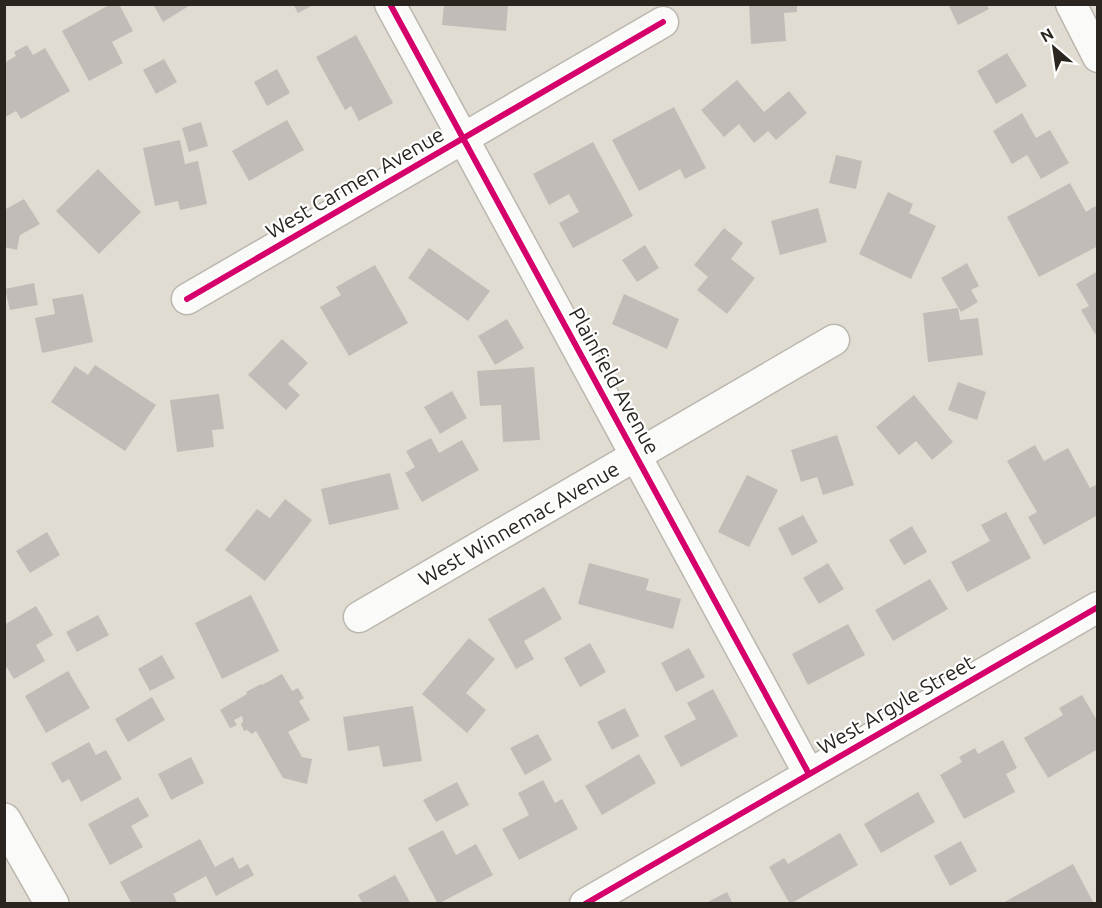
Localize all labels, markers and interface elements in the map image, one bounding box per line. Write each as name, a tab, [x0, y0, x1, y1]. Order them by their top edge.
north arrow	[1024, 18, 1084, 78]
text: N	[1037, 24, 1056, 46]
street label: West Carmen Avenue	[261, 121, 448, 243]
street label: Plainfield Avenue	[565, 303, 665, 458]
street label: West Winnemac Avenue	[414, 456, 623, 590]
street label: West Argyle Street	[813, 649, 978, 759]

